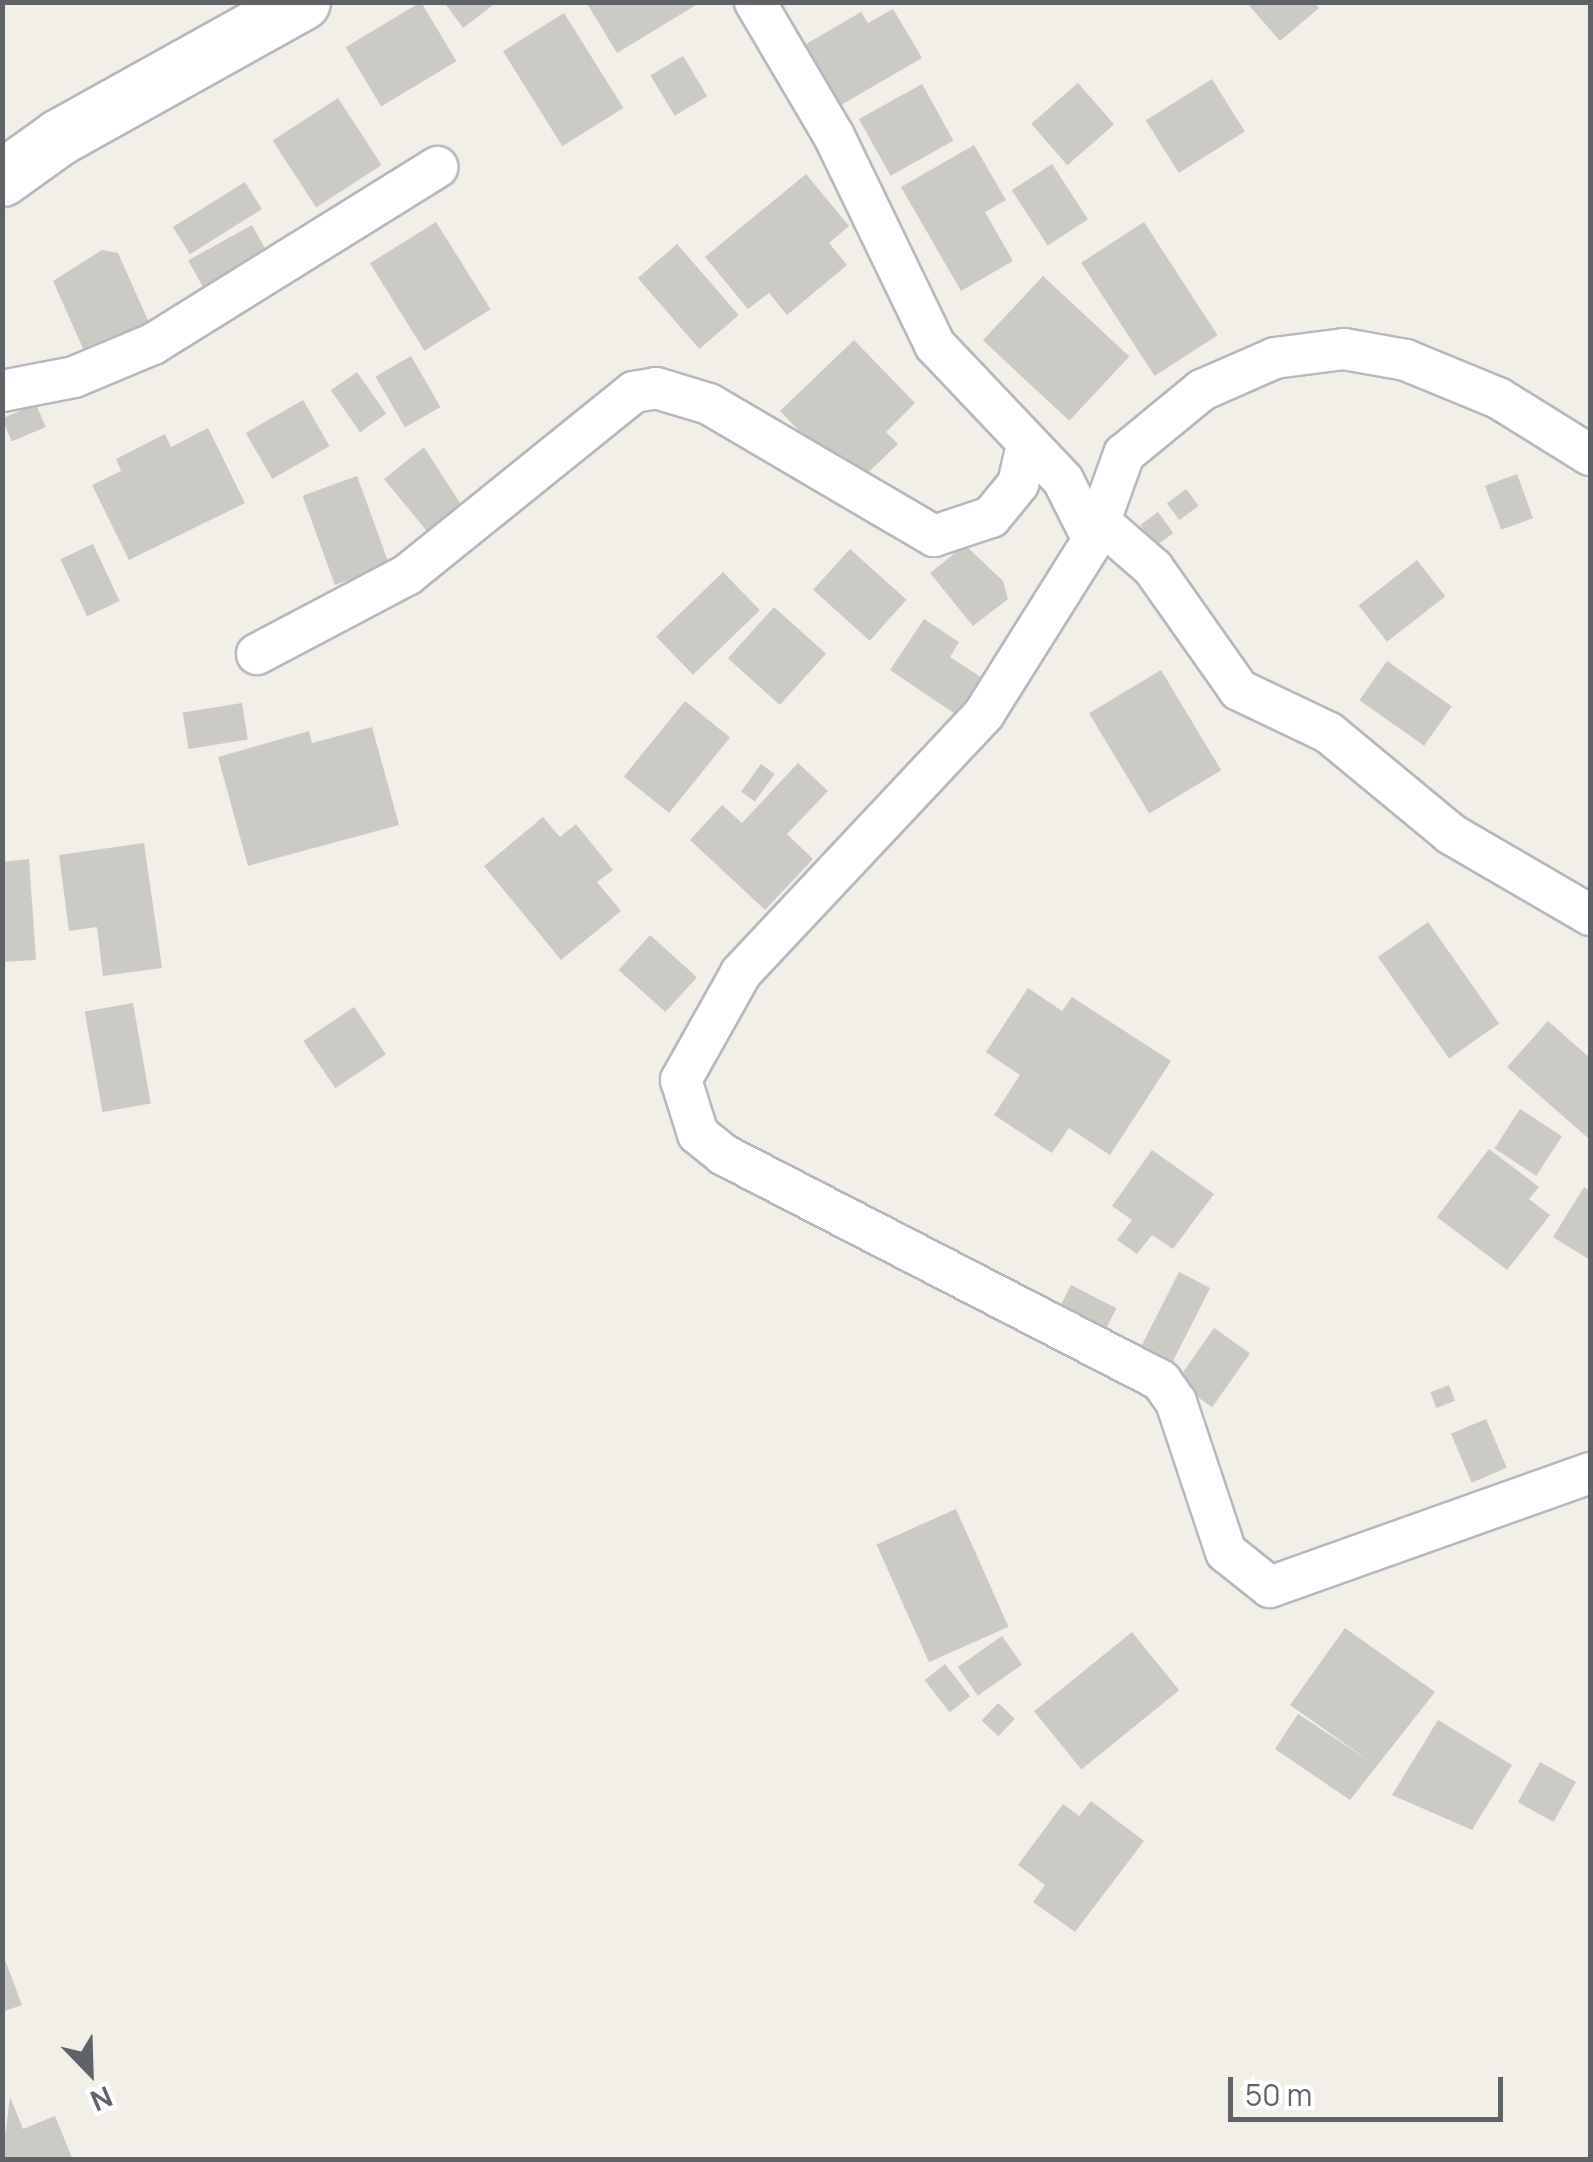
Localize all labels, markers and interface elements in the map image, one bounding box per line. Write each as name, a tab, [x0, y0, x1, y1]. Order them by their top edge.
north arrow	[40, 2022, 140, 2122]
scale bar	[1233, 2057, 1508, 2119]
text: 50 m	[1245, 2074, 1312, 2115]
text: N	[85, 2078, 118, 2121]

